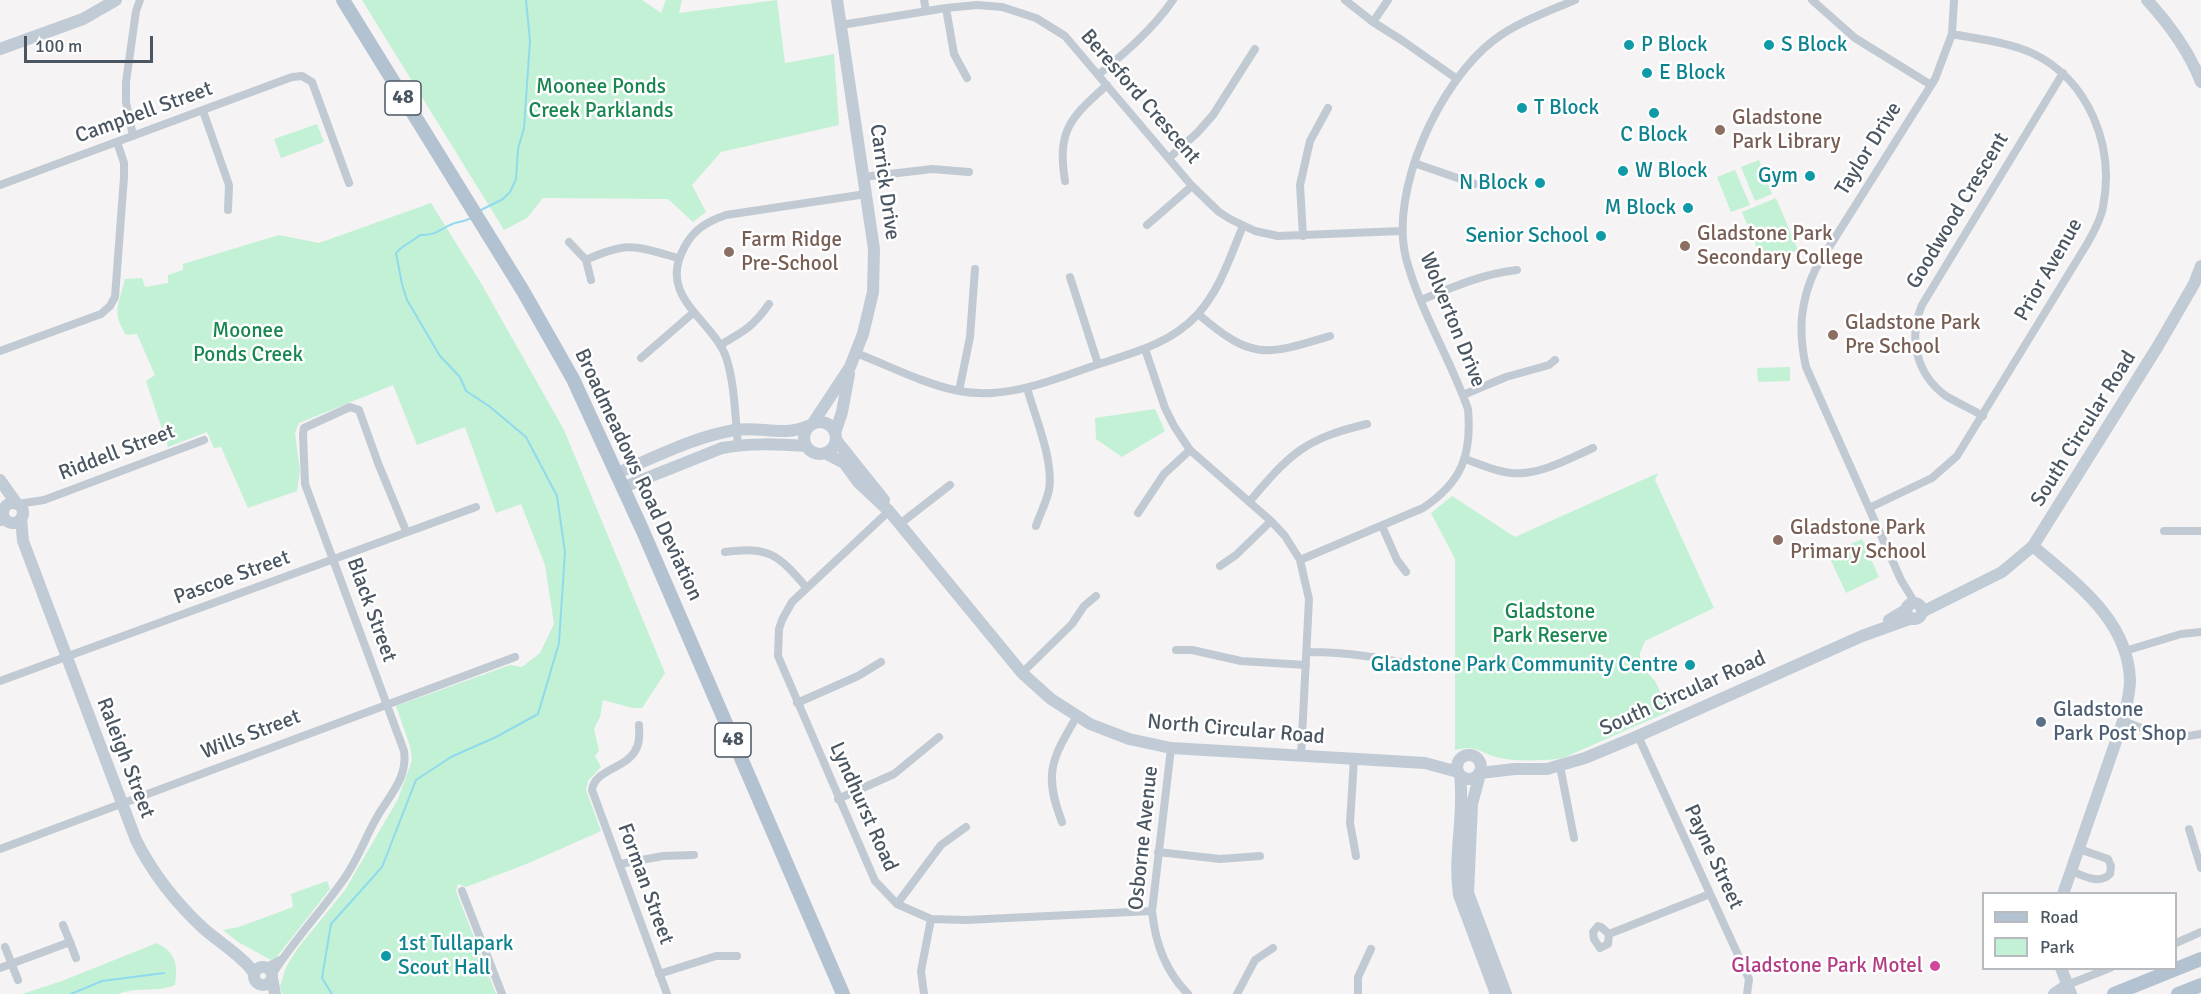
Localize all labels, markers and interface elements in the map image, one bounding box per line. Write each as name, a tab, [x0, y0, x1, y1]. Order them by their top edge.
scale bar	[27, 24, 156, 62]
street label: Beresford Crescent	[1075, 25, 1205, 169]
place label: P Block	[1641, 32, 1708, 58]
place label: S Block	[1781, 32, 1847, 58]
text: 100 m	[35, 35, 82, 57]
marker: P Block	[1622, 38, 1636, 52]
marker: S Block	[1762, 38, 1776, 52]
place label: E Block	[1659, 60, 1726, 86]
marker: E Block	[1640, 66, 1654, 80]
park label: Moonee Ponds Creek Parklands	[529, 74, 673, 124]
street label: Campbell Street	[72, 77, 216, 149]
road number: 48	[385, 81, 421, 115]
place label: T Block	[1534, 95, 1599, 121]
street label: Taylor Drive	[1830, 98, 1908, 200]
marker: T Block	[1515, 101, 1529, 115]
place label: Gladstone Park Library	[1732, 105, 1841, 155]
marker: C Block	[1647, 106, 1661, 120]
street label: Carrick Drive	[863, 122, 905, 242]
place label: C Block	[1620, 122, 1688, 148]
marker: Gladstone Park Library	[1713, 123, 1727, 137]
street label: Goodwood Crescent	[1901, 128, 2015, 294]
place label: W Block	[1635, 158, 1707, 184]
place label: Gym	[1758, 163, 1798, 189]
marker: W Block	[1616, 164, 1630, 178]
marker: Gym	[1803, 169, 1817, 183]
place label: N Block	[1459, 170, 1528, 196]
marker: N Block	[1533, 176, 1547, 190]
place label: M Block	[1604, 195, 1676, 221]
marker: M Block	[1681, 201, 1695, 215]
street label: Prior Avenue	[2010, 214, 2088, 326]
place label: Gladstone Park Secondary College	[1697, 221, 1863, 271]
place label: Senior School	[1465, 223, 1589, 249]
place label: Farm Ridge Pre-School	[741, 227, 842, 277]
marker: Senior School	[1594, 229, 1608, 243]
marker: Gladstone Park Secondary College	[1678, 239, 1692, 253]
marker: Farm Ridge Pre-School	[722, 245, 736, 259]
street label: Wolverton Drive	[1414, 249, 1490, 391]
place label: Gladstone Park Pre School	[1845, 310, 1981, 360]
park label: Moonee Ponds Creek	[193, 318, 303, 368]
marker: Gladstone Park Pre School	[1826, 328, 1840, 342]
street label: Broadmeadows Road Deviation	[568, 345, 708, 605]
street label: South Circular Road	[2026, 347, 2142, 511]
street label: Riddell Street	[55, 419, 179, 487]
place label: Gladstone Park Primary School	[1790, 515, 1926, 565]
marker: Gladstone Park Primary School	[1771, 533, 1785, 547]
street label: Pascoe Street	[170, 545, 294, 611]
street label: Black Street	[340, 554, 402, 666]
park label: Gladstone Park Reserve	[1492, 599, 1608, 649]
street label: South Circular Road	[1596, 646, 1770, 742]
place label: Gladstone Park Community Centre	[1371, 652, 1678, 678]
marker: Gladstone Park Community Centre	[1683, 658, 1697, 672]
street label: Raleigh Street	[90, 694, 160, 822]
place label: Gladstone Park Post Shop	[2053, 697, 2187, 747]
street label: Wills Street	[198, 705, 304, 765]
street label: North Circular Road	[1146, 710, 1326, 750]
marker: Gladstone Park Post Shop	[2034, 715, 2048, 729]
road number: 48	[715, 723, 751, 757]
street label: Lyndhurst Road	[823, 738, 903, 876]
street label: Osborne Avenue	[1124, 765, 1164, 911]
street label: Payne Street	[1678, 800, 1748, 914]
street label: Forman Street	[611, 820, 679, 948]
legend	[1982, 892, 2177, 970]
text: Road	[2040, 906, 2079, 928]
place label: 1st Tullapark Scout Hall	[398, 931, 513, 981]
text: Park	[2040, 936, 2075, 958]
marker: 1st Tullapark Scout Hall	[379, 949, 393, 963]
place label: Gladstone Park Motel	[1731, 953, 1923, 979]
marker: Gladstone Park Motel	[1928, 959, 1942, 973]

